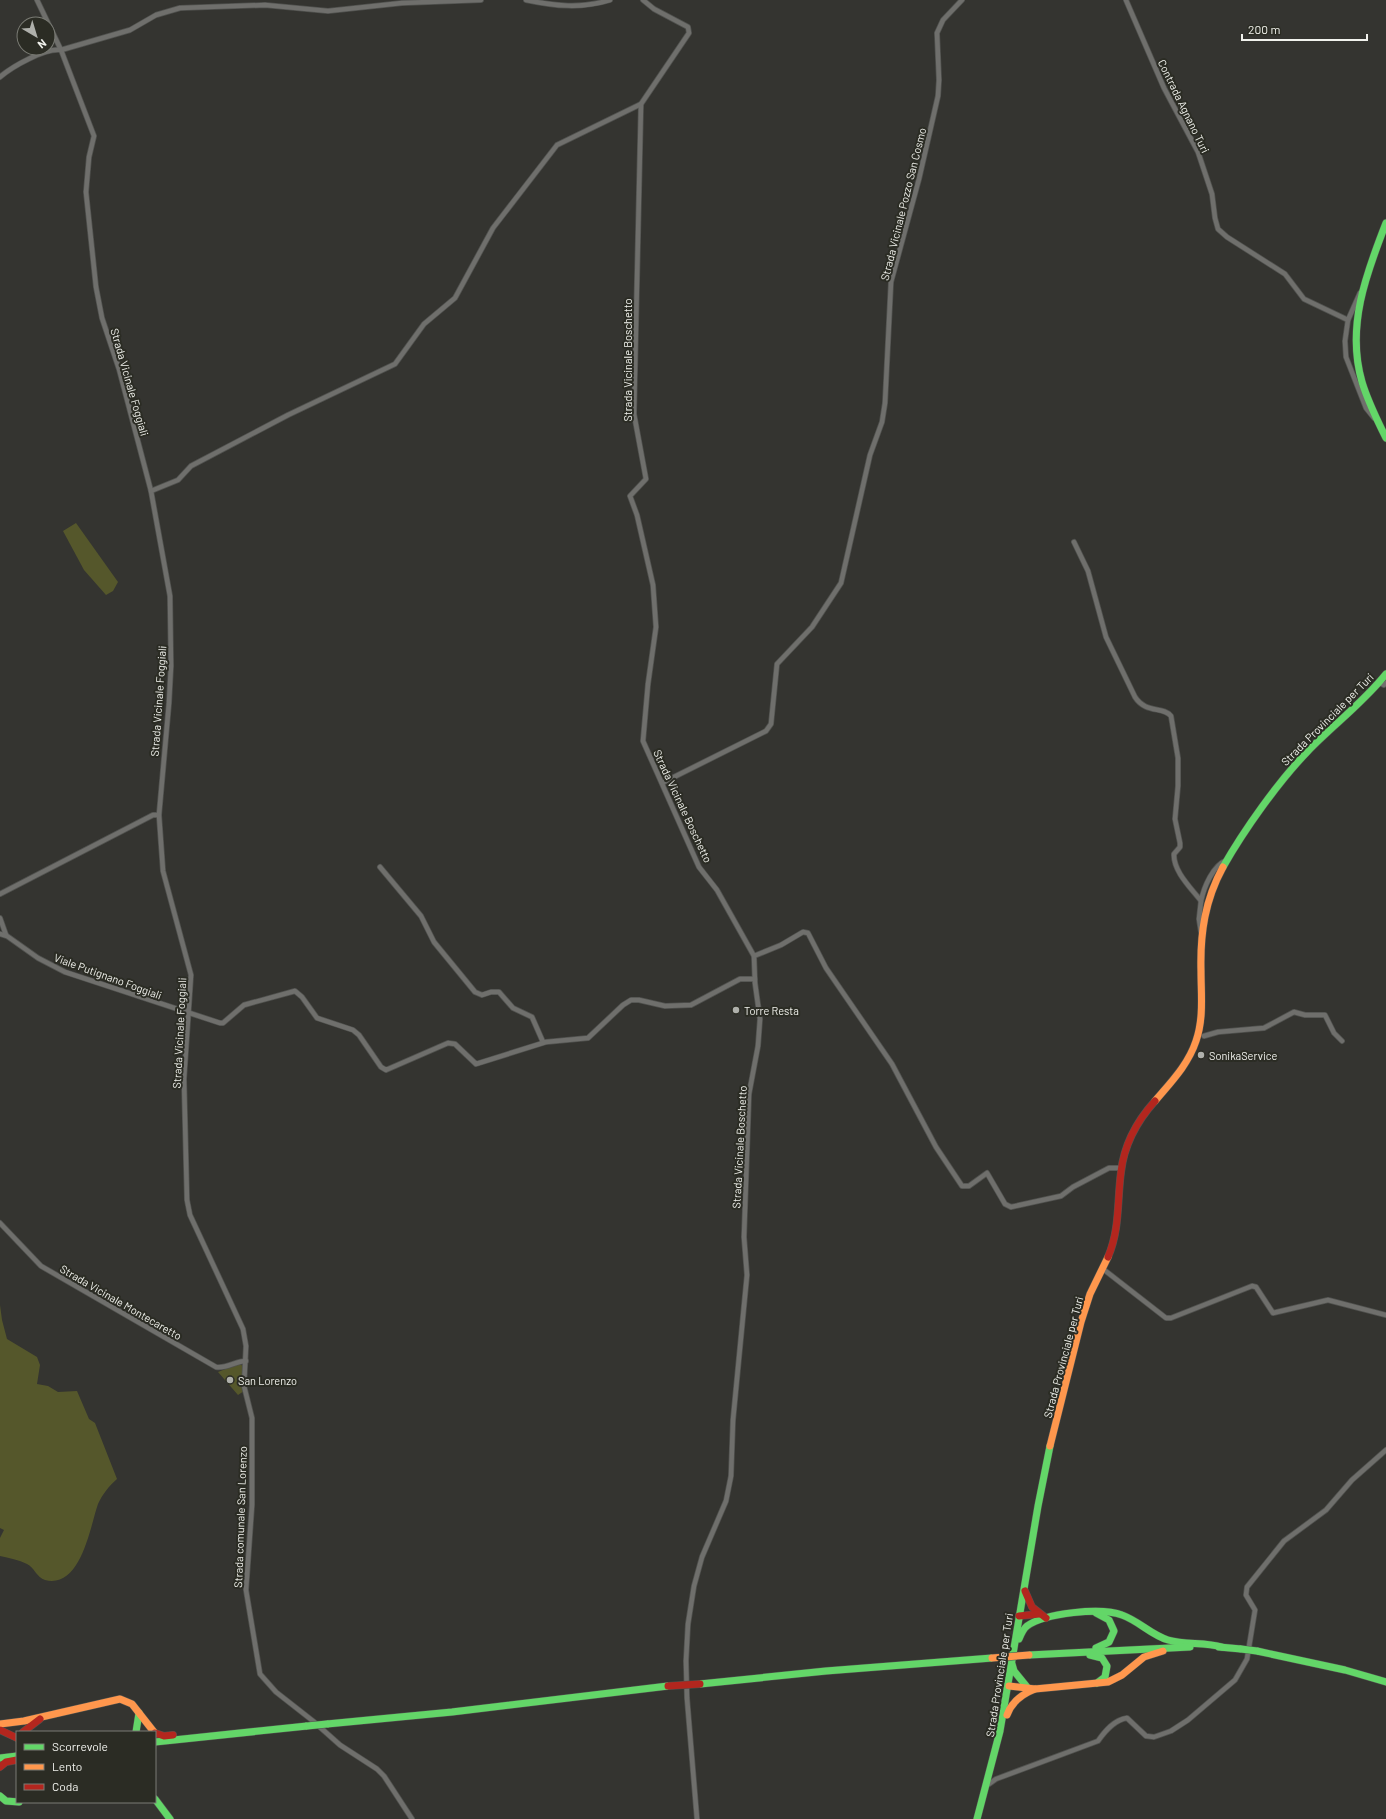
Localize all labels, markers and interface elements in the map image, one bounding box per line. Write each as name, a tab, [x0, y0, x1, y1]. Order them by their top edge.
north arrow	[16, 16, 56, 56]
scale bar	[1242, 16, 1367, 42]
text: 200 m	[1248, 22, 1280, 36]
text: N	[36, 37, 49, 52]
street label: Contrada Agnano Turi	[1156, 57, 1212, 155]
street label: Strada Vicinale Pozzo San Cosmo	[878, 126, 928, 282]
street label: Strada Vicinale Boschetto	[621, 298, 634, 422]
street label: Strada Vicinale Foggiali	[108, 327, 152, 437]
street label: Strada Vicinale Foggiali	[148, 645, 168, 757]
street label: Strada Provinciale per Turi	[1278, 670, 1376, 768]
street label: Strada Vicinale Boschetto	[651, 747, 715, 865]
street label: Viale Putignano Foggiali	[52, 950, 164, 1002]
street label: Strada Vicinale Foggiali	[170, 977, 188, 1089]
place label: Torre Resta	[744, 1004, 799, 1017]
marker: Torre Resta	[731, 1005, 741, 1015]
place label: SonikaService	[1209, 1049, 1278, 1062]
marker: SonikaService	[1196, 1050, 1206, 1060]
street label: Strada Vicinale Boschetto	[729, 1085, 749, 1209]
street label: Strada Vicinale Montecaretto	[58, 1262, 184, 1342]
street label: Strada Provinciale per Turi	[1041, 1295, 1086, 1419]
place label: San Lorenzo	[238, 1374, 297, 1387]
marker: San Lorenzo	[225, 1375, 235, 1385]
street label: Strada comunale San Lorenzo	[231, 1446, 249, 1588]
street label: Strada Provinciale per Turi	[983, 1612, 1015, 1738]
legend	[16, 1731, 156, 1803]
text: Scorrevole	[52, 1739, 108, 1753]
text: Lento	[52, 1759, 82, 1773]
text: Coda	[52, 1779, 79, 1793]

